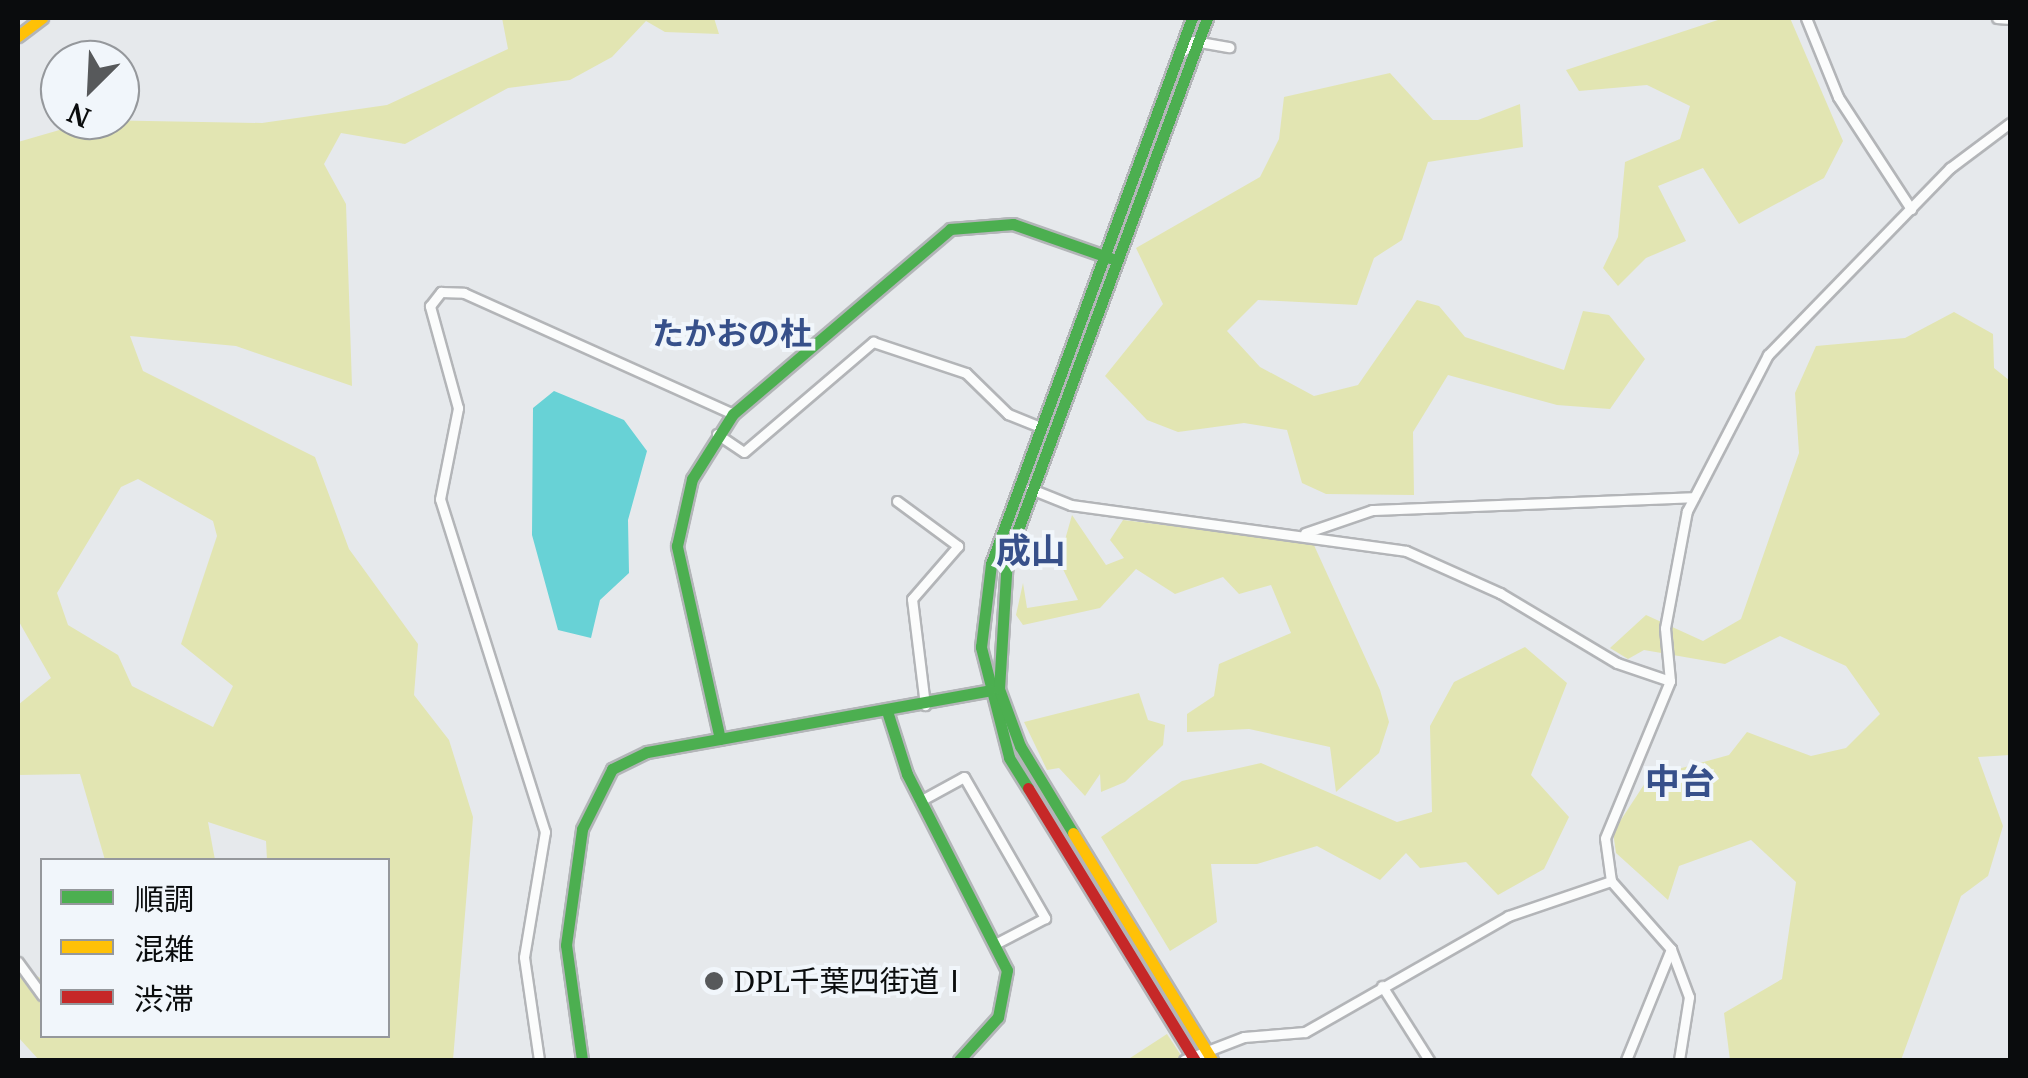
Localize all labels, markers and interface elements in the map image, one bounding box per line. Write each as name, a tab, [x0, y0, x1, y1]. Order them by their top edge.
north arrow	[40, 40, 140, 140]
text: N	[61, 95, 96, 137]
district label: たかおの杜	[652, 314, 812, 352]
district label: 成山	[996, 529, 1066, 571]
district label: 中台	[1645, 760, 1715, 802]
legend	[40, 858, 390, 1038]
text: 順調	[134, 879, 194, 919]
text: 混雑	[134, 929, 194, 969]
place label: DPL千葉四街道Ⅰ	[734, 963, 970, 999]
marker: DPL千葉四街道Ⅰ	[703, 970, 725, 992]
text: 渋滞	[134, 979, 194, 1019]

